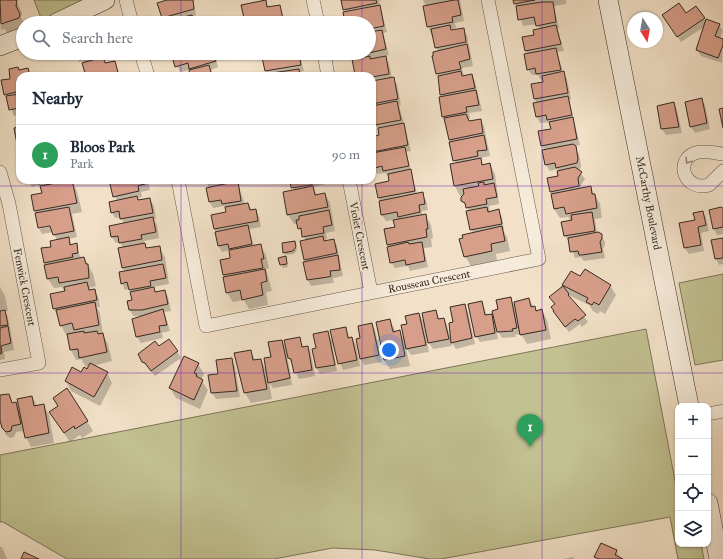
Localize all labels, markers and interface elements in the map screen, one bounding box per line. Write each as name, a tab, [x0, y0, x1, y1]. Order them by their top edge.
north arrow	[627, 12, 663, 48]
search box	[16, 16, 376, 60]
icon: search	[30, 27, 52, 49]
text: Search here	[62, 29, 133, 47]
text: Nearby	[32, 88, 83, 109]
text: Bloos Park	[70, 138, 135, 156]
text: 1	[42, 147, 48, 163]
text: 90 m	[332, 147, 360, 163]
street label: McCarthy Boulevard	[633, 155, 664, 252]
text: Park	[70, 156, 94, 172]
one-way arrow	[686, 156, 693, 163]
street label: Violet Crescent	[346, 200, 373, 271]
street label: Fenwick Crescent	[11, 247, 38, 327]
street label: Rousseau Crescent	[387, 267, 472, 296]
your location	[379, 340, 399, 360]
map controls	[675, 403, 711, 547]
button: +	[675, 403, 711, 439]
pin: 1	[517, 414, 543, 447]
button: −	[675, 439, 711, 475]
button: locate	[675, 475, 711, 511]
button: layers	[675, 511, 711, 547]

